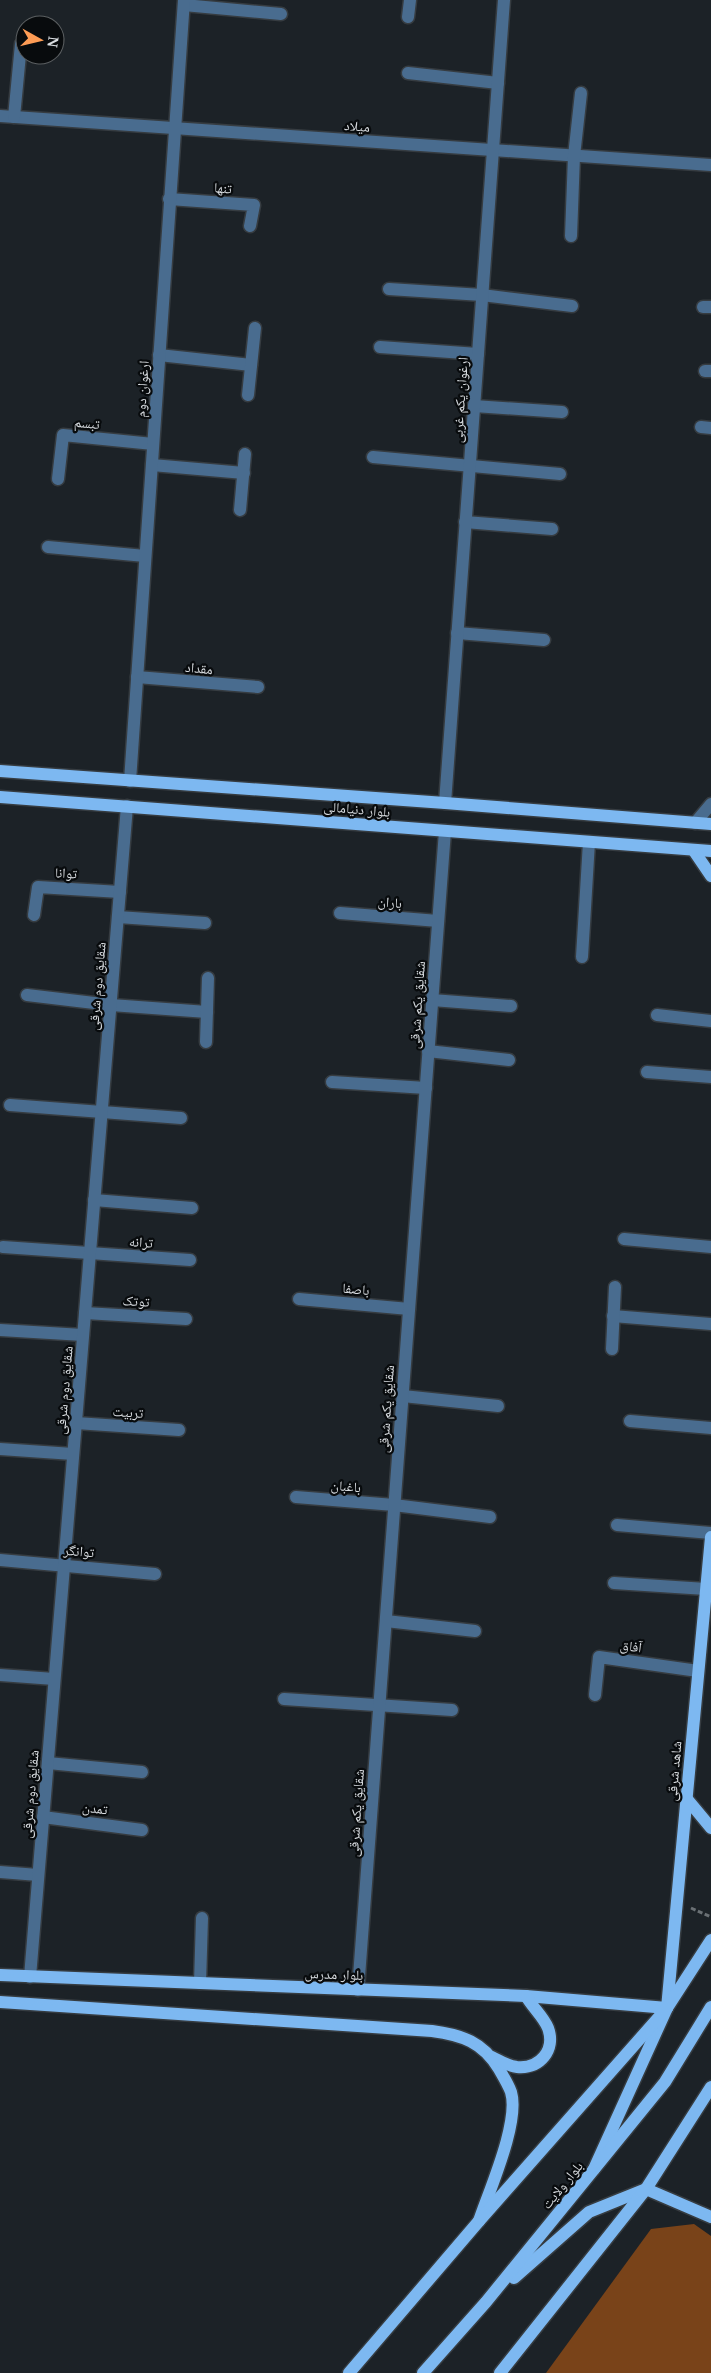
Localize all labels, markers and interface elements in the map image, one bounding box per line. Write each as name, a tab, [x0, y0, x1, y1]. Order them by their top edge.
north arrow	[15, 15, 65, 65]
text: N	[43, 35, 64, 49]
street label: میلاد	[344, 115, 371, 136]
street label: تنها	[214, 177, 233, 198]
street label: ارغوان یکم غربی	[447, 356, 473, 444]
street label: ارغوان دوم	[130, 360, 154, 418]
street label: تبسم	[73, 412, 101, 434]
street label: مقداد	[184, 657, 214, 678]
street label: بلوار دنیامالی	[323, 796, 391, 821]
street label: توانا	[55, 862, 78, 883]
street label: باران	[377, 891, 403, 912]
street label: شقایق دوم شرقی	[83, 941, 111, 1031]
street label: شقایق یکم شرقی	[404, 960, 430, 1050]
street label: ترانه	[128, 1231, 154, 1252]
street label: باصفا	[342, 1278, 371, 1299]
street label: توتک	[122, 1290, 150, 1311]
street label: شقایق دوم شرقی	[50, 1345, 78, 1435]
street label: شقایق یکم شرقی	[373, 1364, 399, 1454]
street label: تربیت	[112, 1401, 144, 1422]
street label: باغبان	[330, 1475, 362, 1496]
street label: توانگر	[62, 1540, 95, 1561]
street label: آفاق	[619, 1635, 644, 1656]
street label: شاهد شرقی	[661, 1740, 686, 1802]
street label: شقایق دوم شرقی	[16, 1749, 44, 1839]
street label: شقایق یکم شرقی	[343, 1768, 369, 1858]
street label: تمدن	[81, 1797, 109, 1819]
street label: بلوار مدرس	[304, 1963, 364, 1984]
street label: بلوار ولایت	[537, 2157, 587, 2213]

